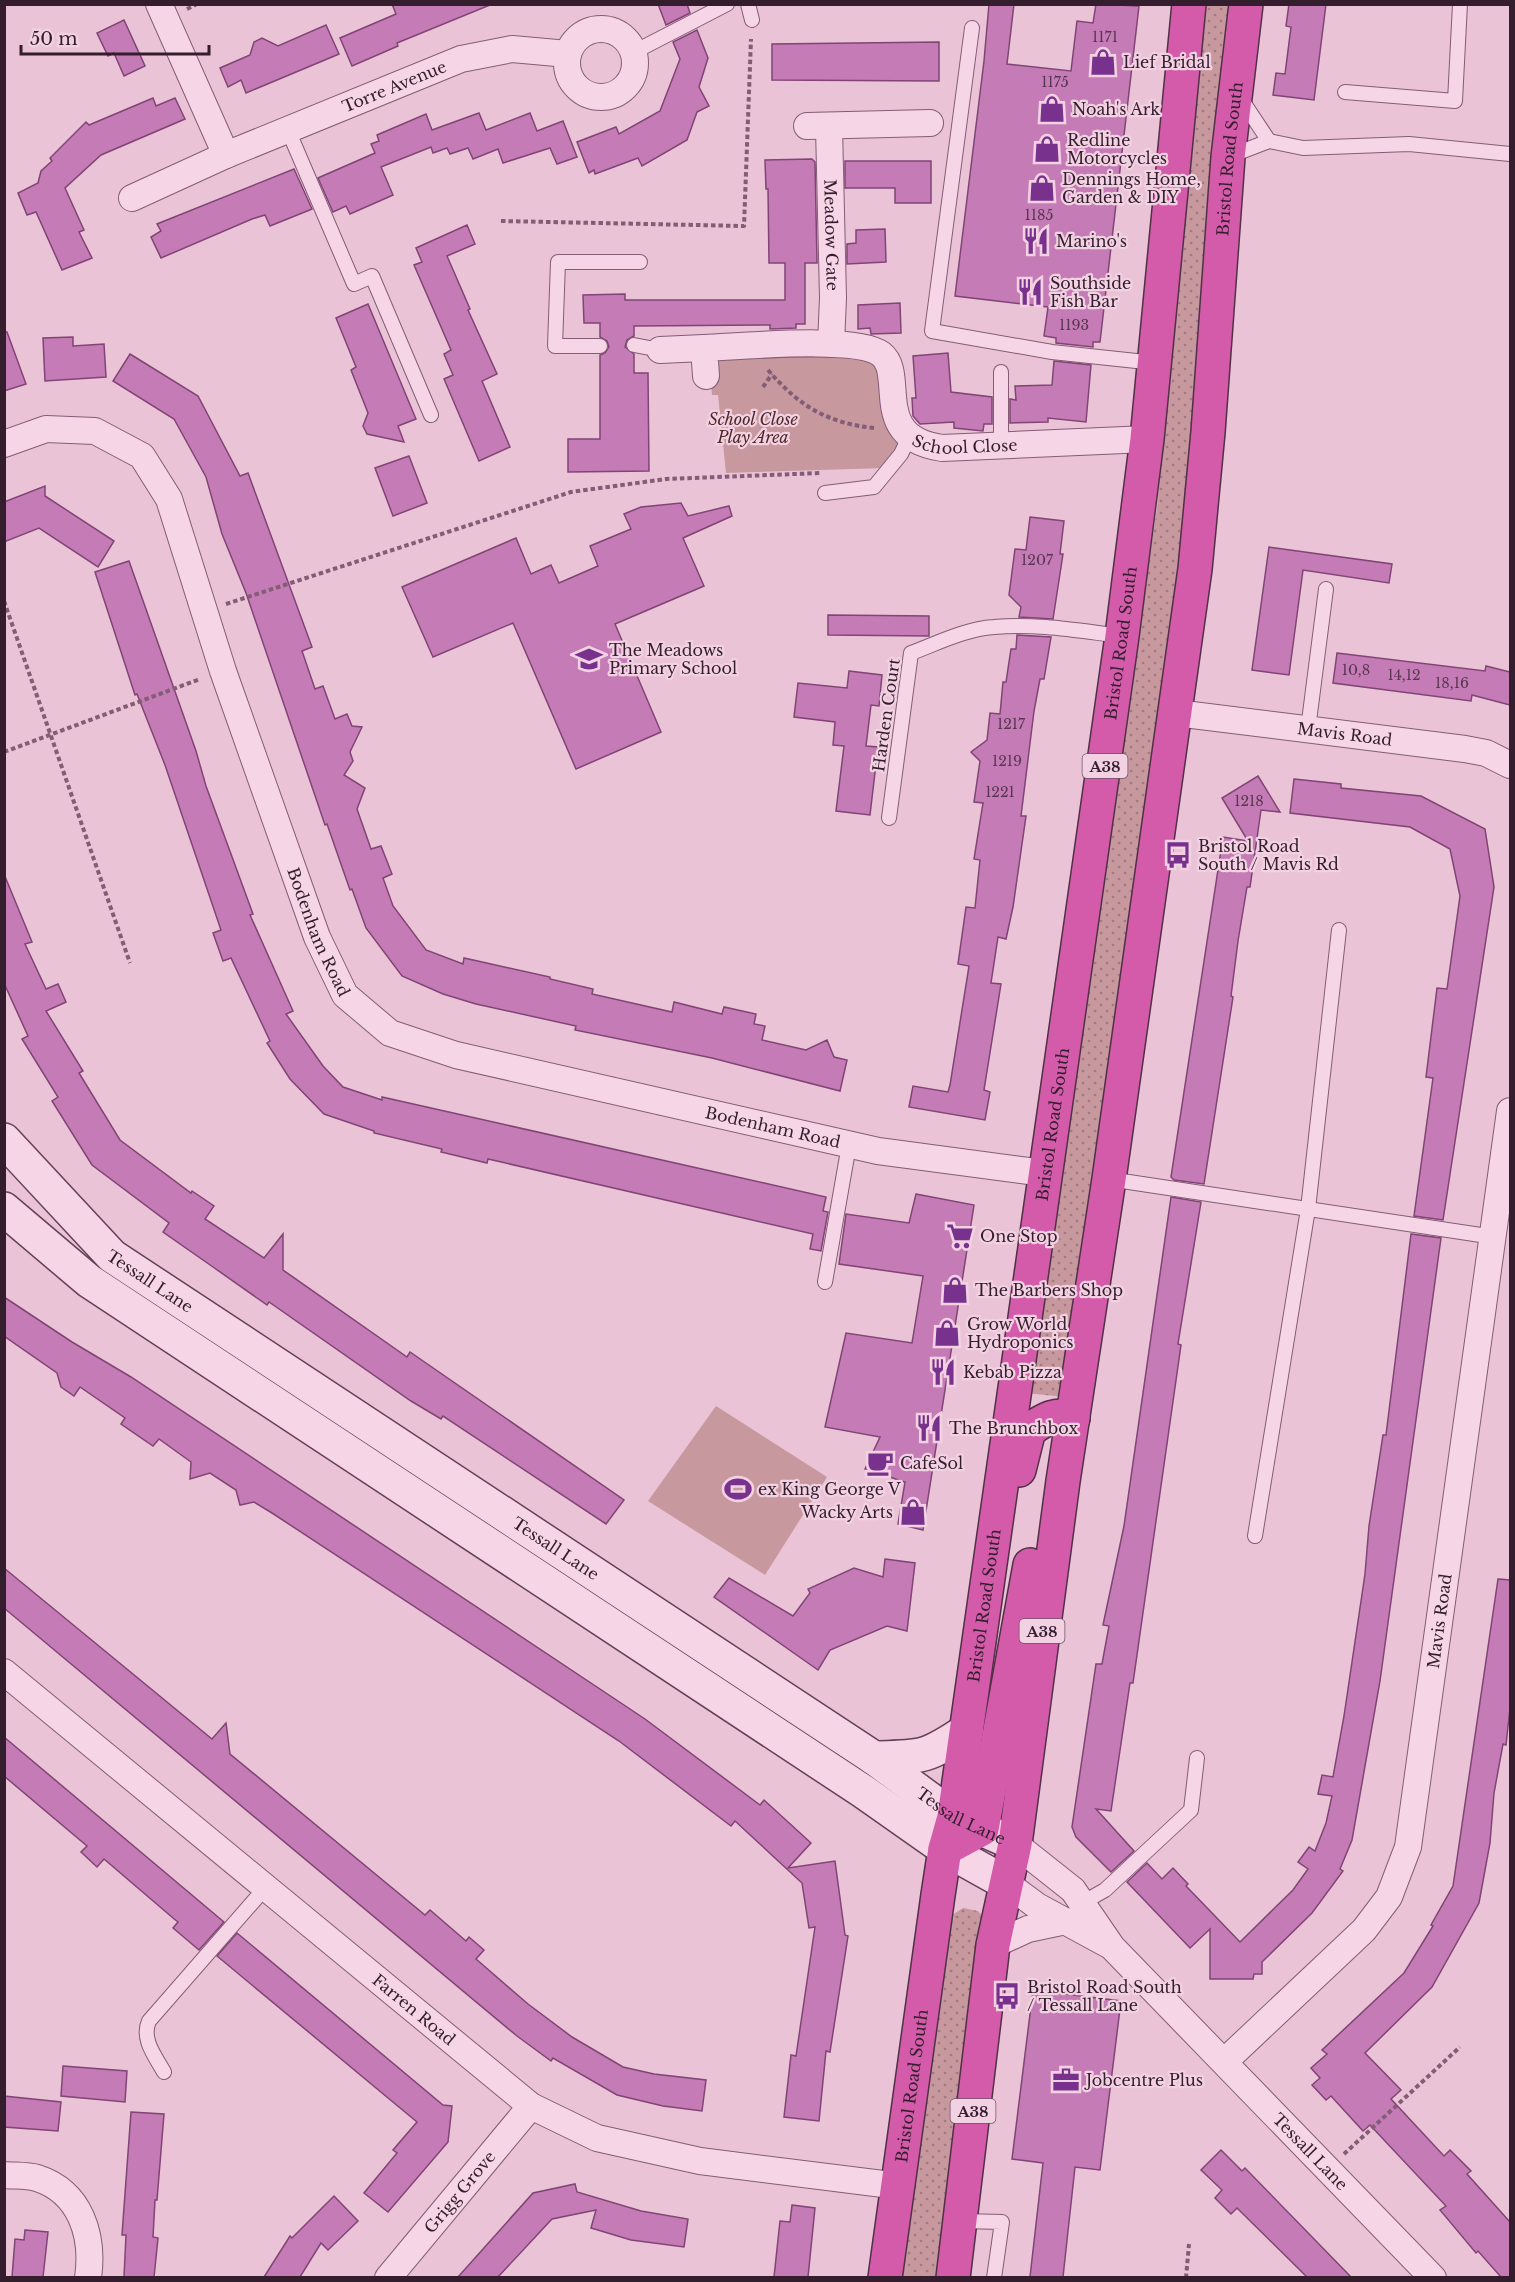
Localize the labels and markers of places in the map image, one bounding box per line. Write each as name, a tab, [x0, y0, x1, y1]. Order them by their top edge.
shop icon: Lief Bridal	[1088, 47, 1118, 77]
place label: Lief Bridal	[1123, 52, 1211, 72]
shop icon: Noah's Ark	[1037, 94, 1067, 124]
place label: Noah's Ark	[1072, 99, 1160, 119]
place label: Redline Motorcycles	[1067, 130, 1167, 168]
shop icon: Redline Motorcycles	[1032, 134, 1062, 164]
place label: Dennings Home, Garden & DIY	[1062, 169, 1201, 207]
shop icon: Dennings Home, Garden & DIY	[1027, 173, 1057, 203]
restaurant icon: Marino's	[1021, 226, 1051, 256]
place label: Marino's	[1056, 231, 1127, 251]
place label: Southside Fish Bar	[1050, 273, 1131, 311]
restaurant icon: Southside Fish Bar	[1015, 277, 1045, 307]
place label: The Meadows Primary School	[609, 640, 737, 678]
school or university icon: The Meadows Primary School	[574, 644, 604, 674]
place label: Bristol Road South / Mavis Rd	[1198, 836, 1339, 874]
bus stop icon: Bristol Road South / Mavis Rd	[1163, 840, 1193, 870]
supermarket icon: One Stop	[945, 1221, 975, 1251]
place label: One Stop	[980, 1226, 1058, 1246]
shop icon: The Barbers Shop	[940, 1275, 970, 1305]
place label: The Barbers Shop	[975, 1280, 1123, 1300]
place label: Grow World Hydroponics	[967, 1314, 1074, 1352]
shop icon: Grow World Hydroponics	[932, 1318, 962, 1348]
restaurant icon: Kebab Pizza	[928, 1357, 958, 1387]
place label: Kebab Pizza	[963, 1362, 1062, 1382]
restaurant icon: The Brunchbox	[914, 1413, 944, 1443]
place label: The Brunchbox	[949, 1418, 1078, 1438]
cafe icon: CafeSol	[865, 1448, 895, 1478]
place label: CafeSol	[900, 1453, 963, 1473]
sports icon: ex King George V	[723, 1474, 753, 1504]
place label: ex King George V	[758, 1479, 901, 1499]
shop icon: Wacky Arts	[898, 1497, 928, 1527]
place label: Wacky Arts	[800, 1502, 893, 1522]
place label: Bristol Road South / Tessall Lane	[1027, 1977, 1182, 2015]
bus stop icon: Bristol Road South / Tessall Lane	[992, 1981, 1022, 2011]
office icon: Jobcentre Plus	[1051, 2065, 1081, 2095]
place label: Jobcentre Plus	[1084, 2070, 1203, 2090]

